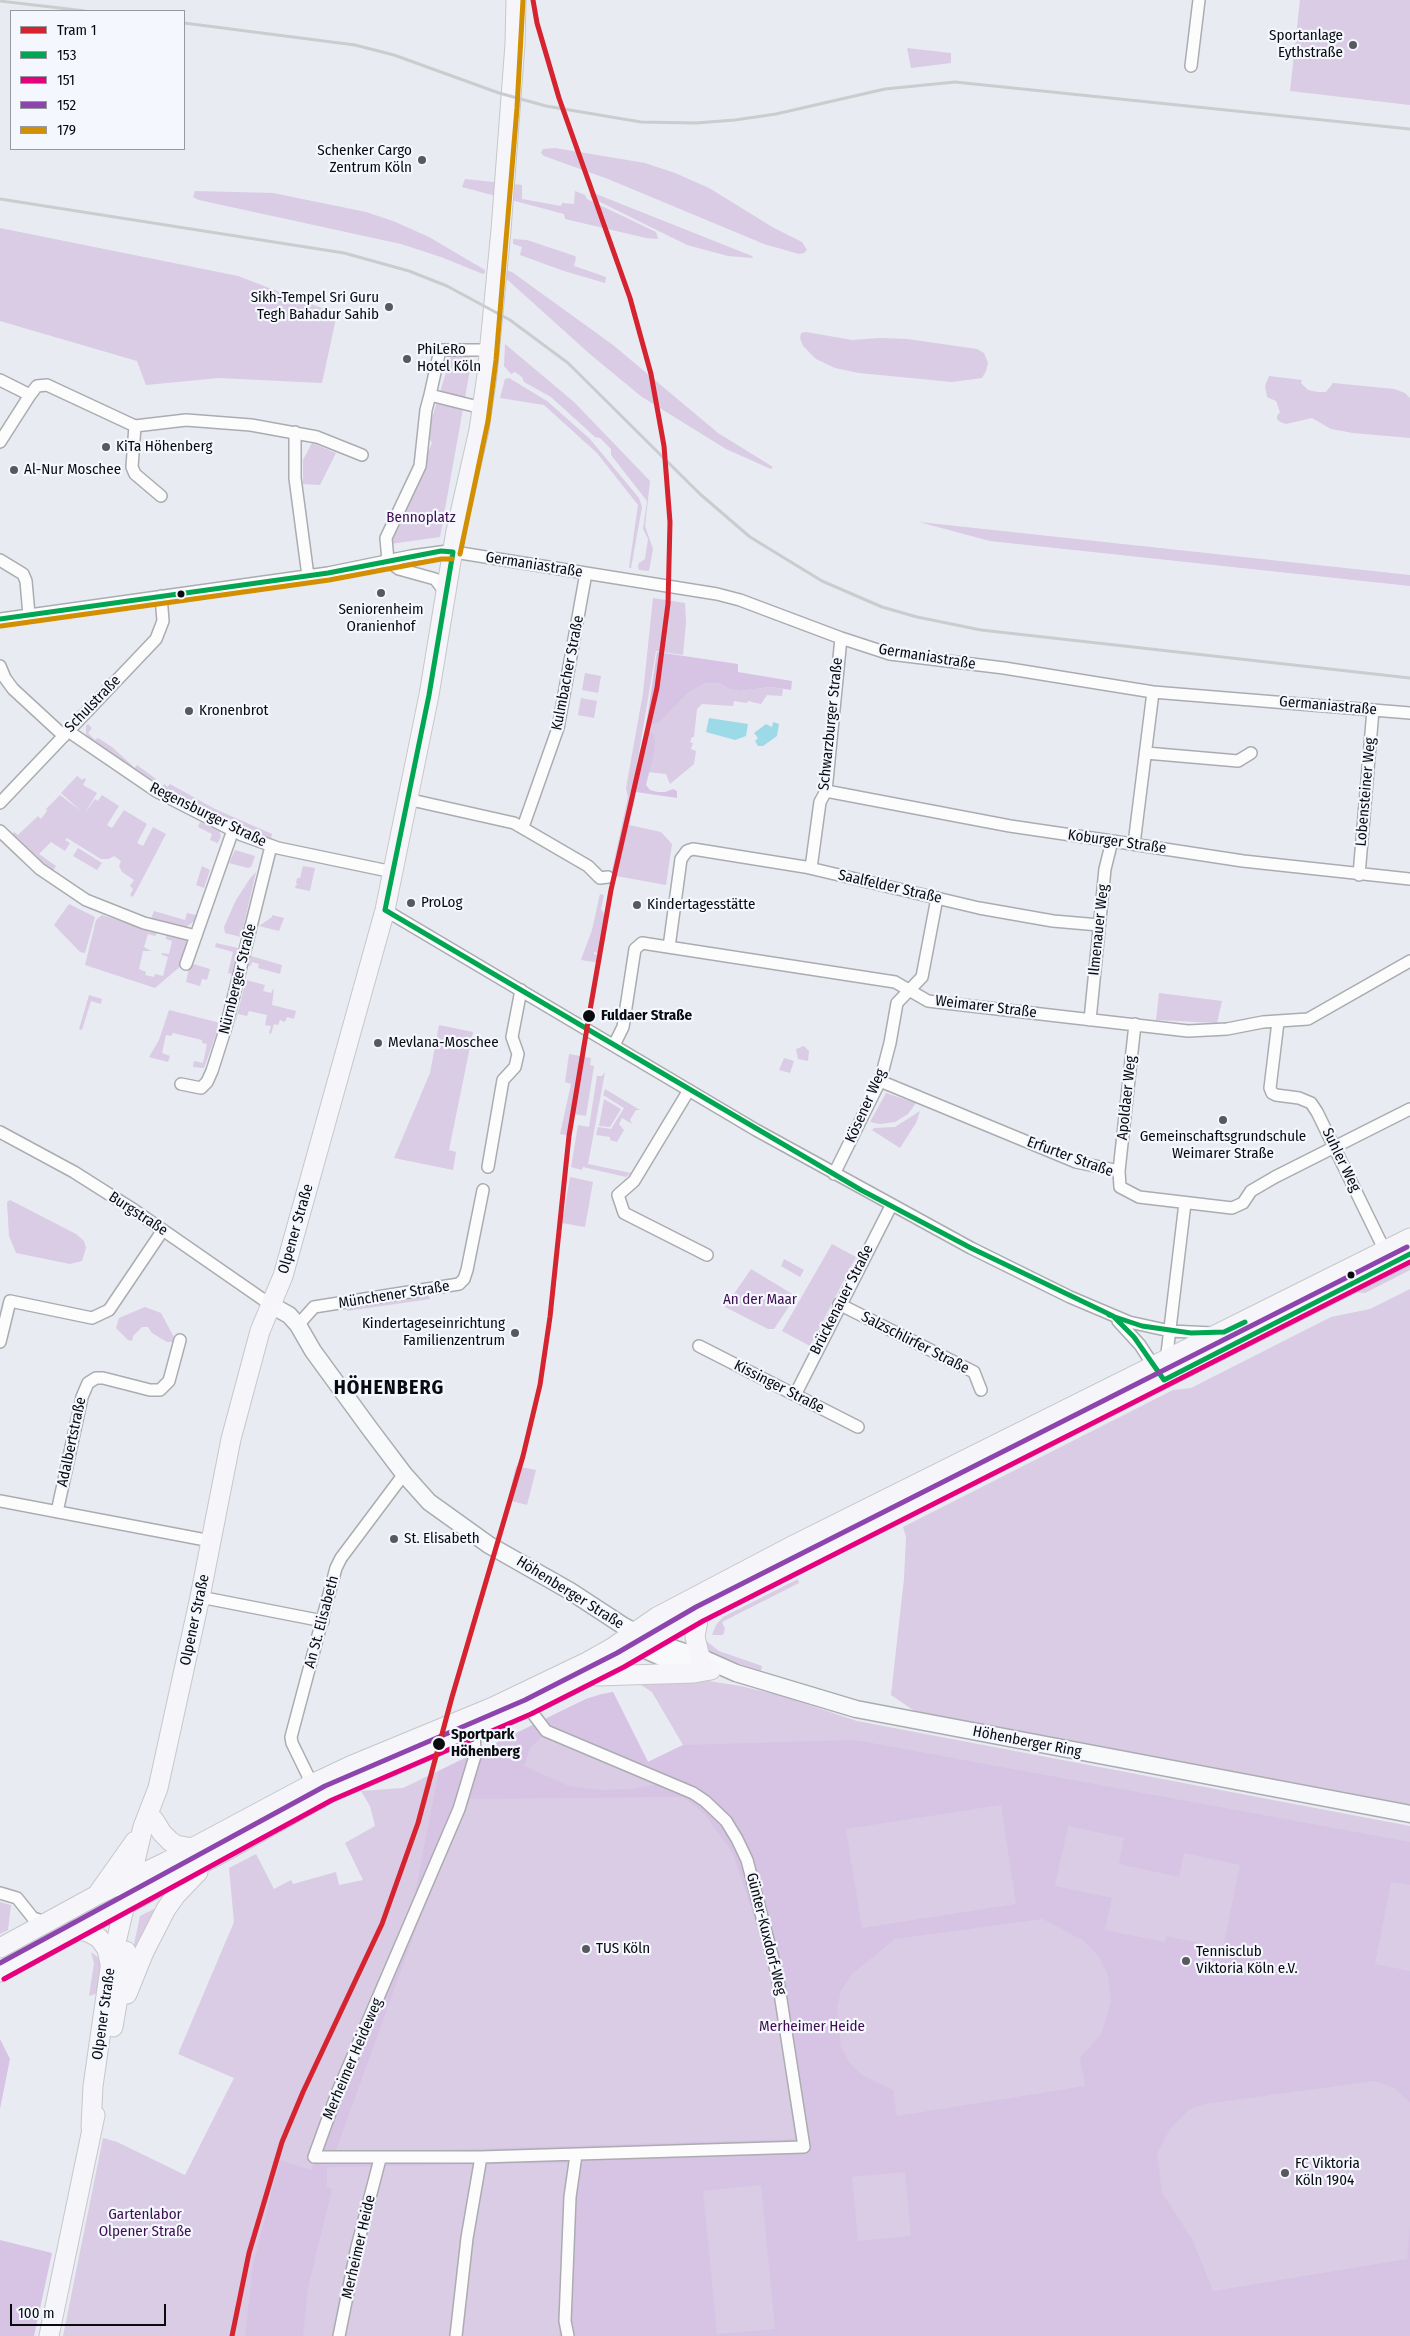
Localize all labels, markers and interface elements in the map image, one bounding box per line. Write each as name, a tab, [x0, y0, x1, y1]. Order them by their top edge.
legend	[10, 10, 185, 150]
text: Tram 1	[57, 21, 97, 39]
place label: Sportanlage Eythstraße	[1269, 27, 1343, 62]
marker: Sportanlage Eythstraße	[1347, 39, 1359, 51]
text: 153	[57, 46, 76, 64]
text: 151	[57, 71, 75, 89]
text: 152	[57, 96, 76, 114]
text: 179	[57, 121, 76, 139]
place label: Schenker Cargo Zentrum Köln	[317, 142, 412, 177]
marker: Schenker Cargo Zentrum Köln	[416, 154, 428, 166]
place label: Sikh-Tempel Sri Guru Tegh Bahadur Sahib	[251, 289, 379, 324]
marker: Sikh-Tempel Sri Guru Tegh Bahadur Sahib	[383, 301, 395, 313]
place label: PhiLeRo Hotel Köln	[417, 341, 481, 376]
marker: PhiLeRo Hotel Köln	[401, 353, 413, 365]
place label: KiTa Höhenberg	[116, 438, 212, 456]
marker: KiTa Höhenberg	[100, 441, 112, 453]
place label: Al-Nur Moschee	[24, 461, 121, 479]
marker: Al-Nur Moschee	[8, 464, 20, 476]
park label: Bennoplatz	[386, 509, 456, 527]
street label: Germaniastraße	[484, 548, 584, 582]
marker: Seniorenheim Oranienhof	[375, 587, 387, 599]
unlabelled marker	[176, 589, 186, 599]
place label: Seniorenheim Oranienhof	[338, 601, 424, 636]
street label: Kulmbacher Straße	[548, 614, 588, 732]
street label: Germaniastraße	[877, 640, 977, 674]
street label: Schwarzburger Straße	[815, 657, 847, 791]
street label: Schulstraße	[61, 672, 125, 736]
street label: Germaniastraße	[1278, 693, 1378, 719]
place label: Kronenbrot	[199, 702, 268, 720]
marker: Kronenbrot	[183, 705, 195, 717]
street label: Lobensteiner Weg	[1352, 737, 1380, 847]
street label: Regensburger Straße	[147, 779, 269, 851]
street label: Koburger Straße	[1067, 826, 1167, 858]
street label: Saalfelder Straße	[836, 866, 944, 908]
street label: Ilmenauer Weg	[1085, 883, 1113, 977]
place label: ProLog	[421, 894, 463, 912]
place label: Kindertagesstätte	[647, 896, 755, 914]
marker: ProLog	[405, 897, 417, 909]
marker: Kindertagesstätte	[631, 899, 643, 911]
street label: Nürnberger Straße	[216, 922, 260, 1036]
street label: Weimarer Straße	[934, 992, 1038, 1022]
place label: Fuldaer Straße	[601, 1007, 692, 1025]
marker: Fuldaer Straße	[581, 1008, 597, 1024]
place label: Mevlana-Moschee	[388, 1034, 499, 1052]
marker: Mevlana-Moschee	[372, 1037, 384, 1049]
street label: Apoldaer Weg	[1114, 1055, 1140, 1141]
street label: Kösener Weg	[842, 1066, 890, 1146]
marker: Gemeinschaftsgrundschule Weimarer Straße	[1217, 1114, 1229, 1126]
street label: Suhler Weg	[1318, 1125, 1364, 1195]
place label: Gemeinschaftsgrundschule Weimarer Straße	[1140, 1128, 1306, 1163]
street label: Erfurter Straße	[1024, 1133, 1116, 1181]
street label: Olpener Straße	[275, 1182, 317, 1276]
street label: Burgstraße	[105, 1188, 171, 1240]
street label: Brückenauer Straße	[806, 1242, 878, 1358]
unlabelled marker	[1346, 1270, 1356, 1280]
street label: Münchener Straße	[337, 1277, 451, 1313]
park label: An der Maar	[723, 1291, 797, 1309]
street label: Salzschlirfer Straße	[858, 1308, 972, 1378]
place label: Kindertageseinrichtung Familienzentrum	[362, 1315, 505, 1350]
marker: Kindertageseinrichtung Familienzentrum	[509, 1327, 521, 1339]
street label: Kissinger Straße	[731, 1357, 827, 1417]
district label: HÖHENBERG	[333, 1376, 445, 1400]
street label: Adalbertstraße	[54, 1395, 90, 1489]
place label: St. Elisabeth	[404, 1530, 480, 1548]
marker: St. Elisabeth	[388, 1533, 400, 1545]
street label: Höhenberger Straße	[513, 1553, 627, 1633]
street label: Olpener Straße	[177, 1573, 213, 1667]
street label: An St. Elisabeth	[301, 1574, 343, 1670]
street label: Höhenberger Ring	[971, 1723, 1083, 1761]
place label: Sportpark Höhenberg	[451, 1726, 520, 1761]
marker: Sportpark Höhenberg	[431, 1736, 447, 1752]
street label: Günter-Kuxdorf-Weg	[742, 1871, 790, 1997]
place label: TUS Köln	[596, 1940, 650, 1958]
marker: TUS Köln	[580, 1943, 592, 1955]
place label: Tennisclub Viktoria Köln e.V.	[1196, 1943, 1298, 1978]
marker: Tennisclub Viktoria Köln e.V.	[1180, 1955, 1192, 1967]
street label: Olpener Straße	[89, 1967, 119, 2061]
street label: Merheimer Heideweg	[319, 1996, 387, 2122]
park label: Merheimer Heide	[759, 2018, 865, 2036]
place label: FC Viktoria Köln 1904	[1295, 2155, 1360, 2190]
marker: FC Viktoria Köln 1904	[1279, 2167, 1291, 2179]
street label: Merheimer Heide	[338, 2193, 380, 2301]
park label: Gartenlabor Olpener Straße	[99, 2206, 191, 2241]
scale bar	[12, 2294, 169, 2326]
text: 100 m	[18, 2304, 55, 2322]

